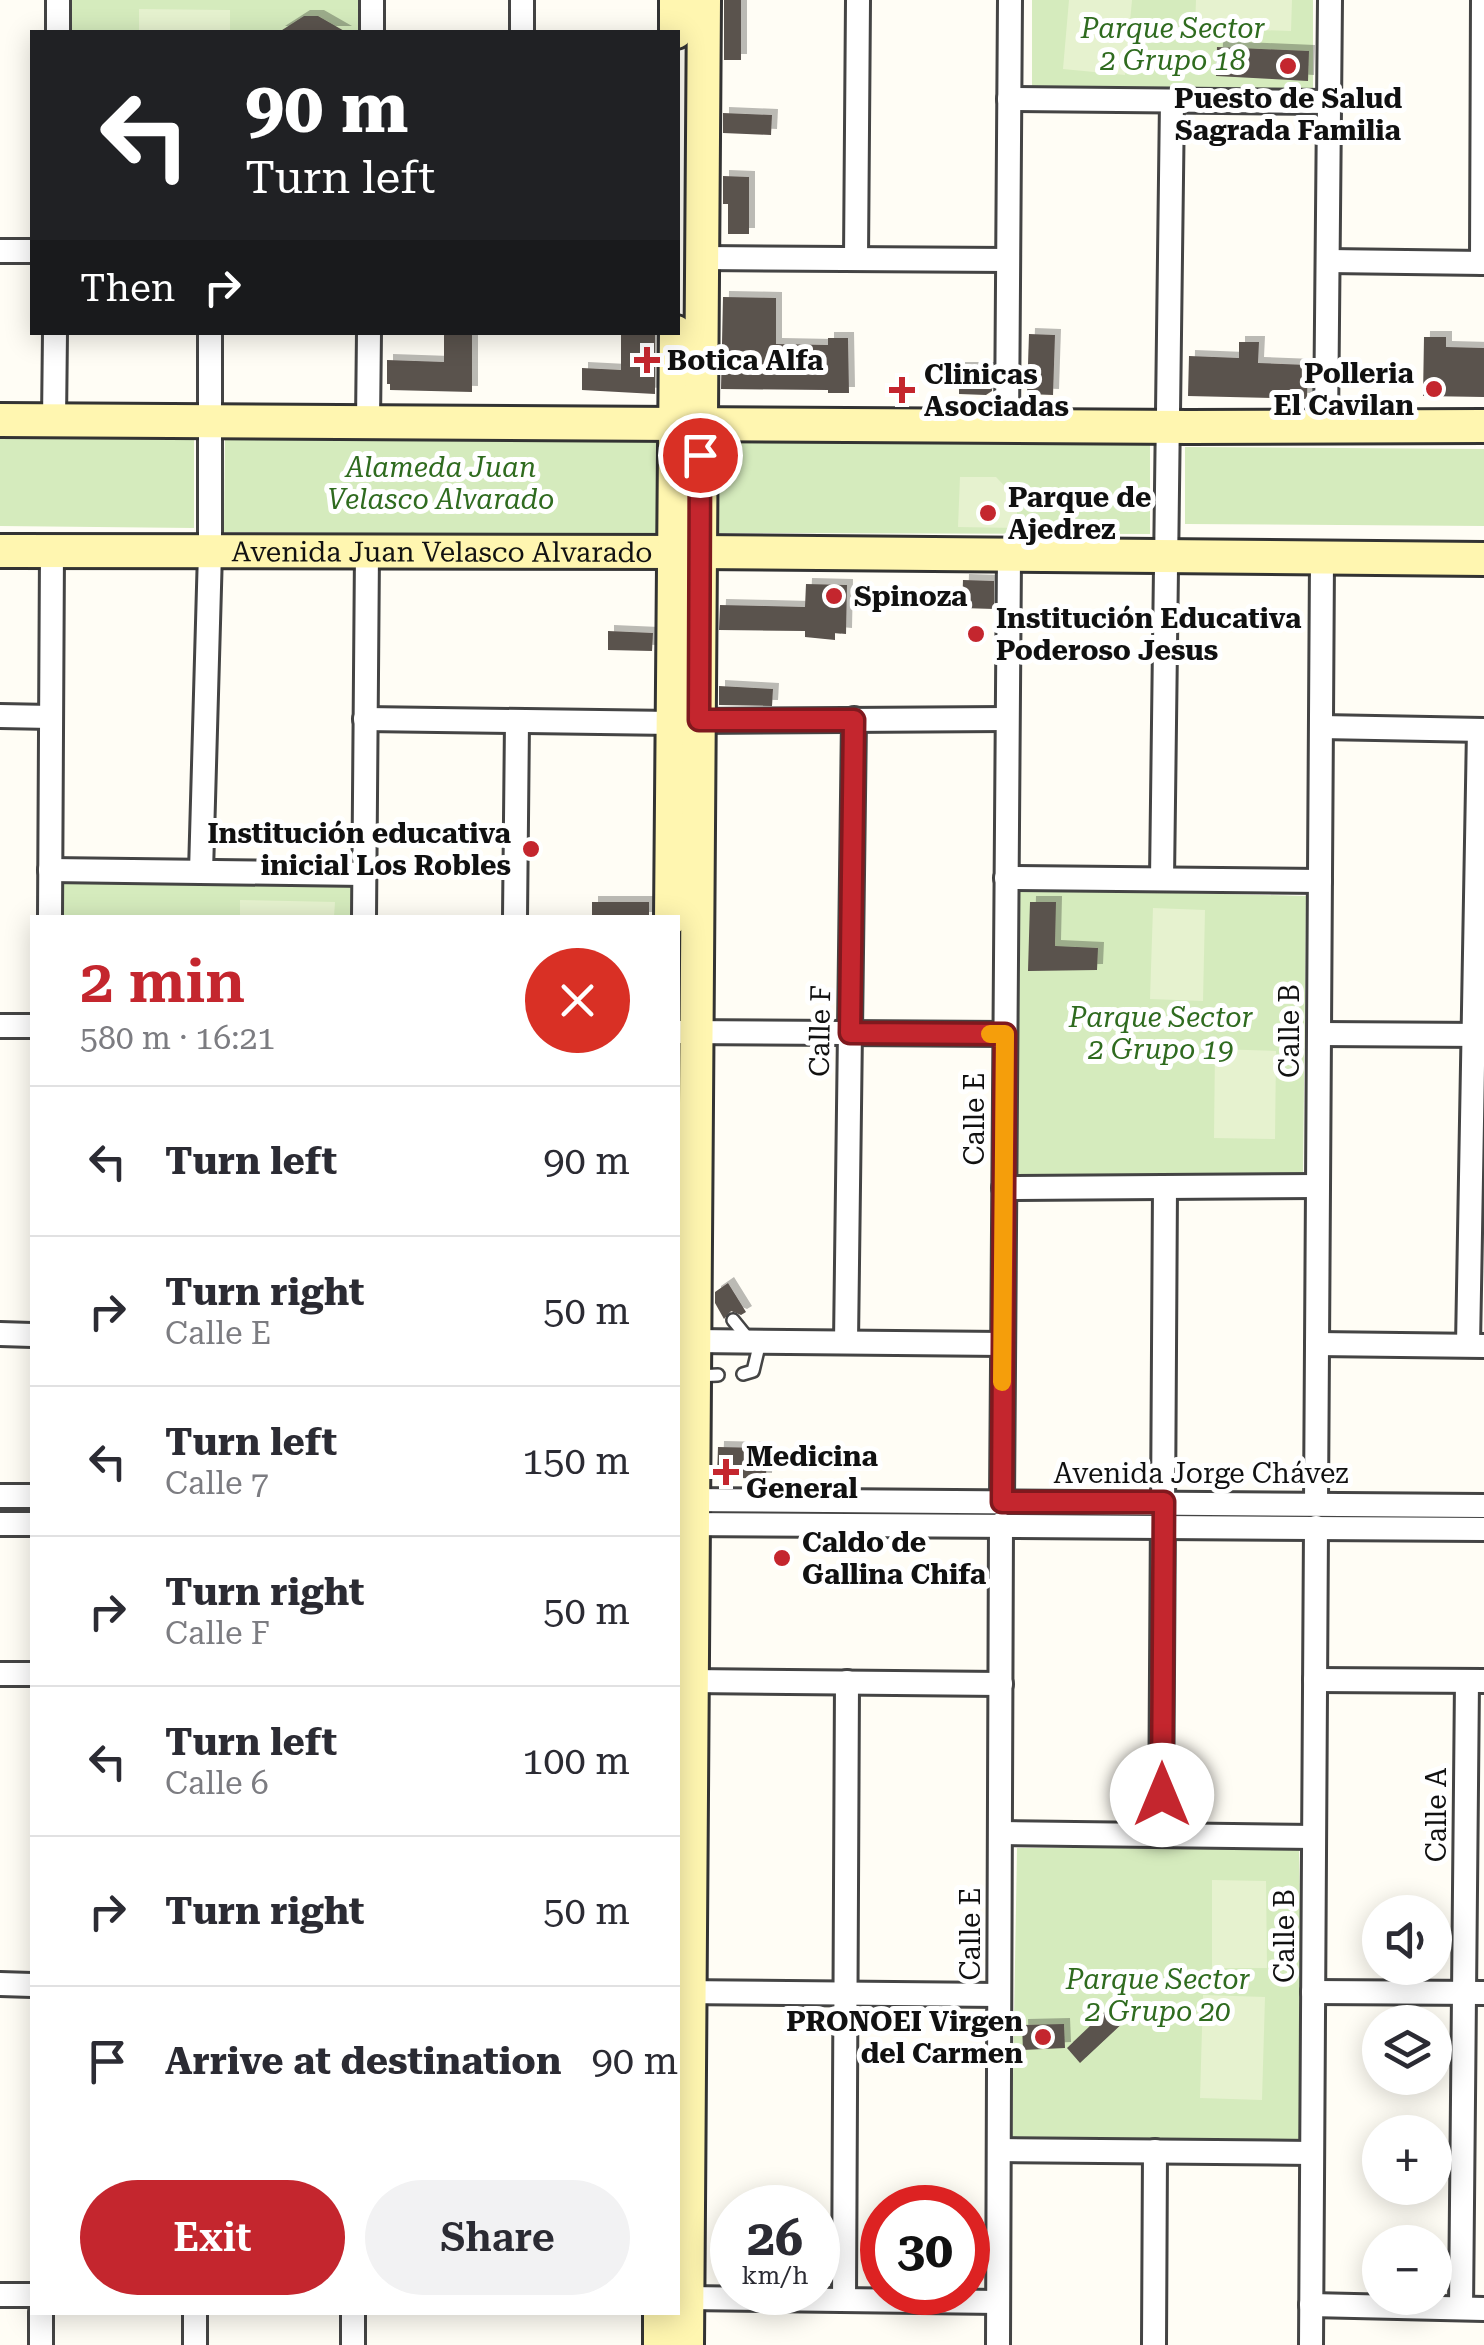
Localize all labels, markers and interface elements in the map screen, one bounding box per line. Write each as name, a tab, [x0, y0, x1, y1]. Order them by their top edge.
park label: Parque Sector 2 Grupo 18	[1080, 12, 1266, 77]
marker: Puesto de Salud Sagrada Familia	[1277, 55, 1299, 77]
text: 90 m	[245, 67, 409, 149]
icon: left	[80, 70, 210, 200]
place label: Puesto de Salud Sagrada Familia	[1174, 82, 1402, 147]
text: Turn left	[245, 151, 435, 204]
icon: right	[195, 260, 250, 315]
text: Then	[80, 266, 175, 310]
place label: Botica Alfa	[667, 344, 824, 377]
marker: Botica Alfa	[636, 349, 658, 371]
place label: Polleria El Cavilan	[1274, 357, 1415, 422]
place label: Clinicas Asociadas	[924, 358, 1069, 423]
marker: Clinicas Asociadas	[889, 377, 915, 403]
marker: Polleria El Cavilan	[1423, 378, 1445, 400]
pin	[658, 413, 743, 498]
icon: arrive	[673, 428, 728, 483]
park label: Alameda Juan Velasco Alvarado	[328, 451, 554, 516]
place label: Parque de Ajedrez	[1008, 481, 1151, 546]
marker: Parque de Ajedrez	[977, 502, 999, 524]
street label: Avenida Juan Velasco Alvarado	[231, 535, 653, 568]
place label: Spinoza	[854, 580, 968, 613]
marker: Spinoza	[823, 585, 845, 607]
place label: Institución Educativa Poderoso Jesus	[996, 602, 1302, 667]
marker: Institución Educativa Poderoso Jesus	[965, 623, 987, 645]
place label: Institución educativa inicial Los Robles	[208, 817, 512, 882]
marker: Institución educativa inicial Los Robles	[520, 838, 542, 860]
text: 2 min	[80, 946, 245, 1017]
button: close	[525, 948, 630, 1053]
street label: Calle B	[1273, 984, 1306, 1078]
street label: Calle F	[803, 985, 837, 1077]
park label: Parque Sector 2 Grupo 19	[1068, 1001, 1254, 1066]
text: 580 m · 16:21	[80, 1019, 275, 1057]
street label: Calle E	[958, 1073, 991, 1165]
icon: left	[80, 1134, 135, 1189]
text: Turn left	[165, 1139, 337, 1183]
text: 90 m	[543, 1139, 630, 1183]
text: Turn right	[165, 1270, 364, 1314]
icon: right	[80, 1284, 135, 1339]
text: 50 m	[543, 1289, 630, 1333]
text: Calle E	[165, 1314, 271, 1352]
text: Turn left	[165, 1420, 337, 1464]
icon: left	[80, 1434, 135, 1489]
text: 150 m	[522, 1439, 630, 1483]
place label: Medicina General	[746, 1440, 878, 1505]
street label: Avenida Jorge Chávez	[1054, 1457, 1348, 1490]
marker: Medicina General	[715, 1461, 737, 1483]
text: Calle 7	[165, 1464, 269, 1502]
place label: Caldo de Gallina Chifa	[802, 1526, 987, 1591]
marker: Caldo de Gallina Chifa	[771, 1547, 793, 1569]
text: Turn right	[165, 1570, 364, 1614]
icon: right	[80, 1584, 135, 1639]
text: 50 m	[543, 1589, 630, 1633]
text: Calle F	[165, 1614, 270, 1652]
text: Turn left	[165, 1720, 337, 1764]
icon: left	[80, 1734, 135, 1789]
text: 100 m	[522, 1739, 630, 1783]
position arrow	[1110, 1743, 1214, 1847]
text: Calle 6	[165, 1764, 269, 1802]
street label: Calle A	[1420, 1767, 1453, 1862]
icon: right	[80, 1884, 135, 1939]
street label: Calle E	[954, 1888, 987, 1980]
text: Turn right	[165, 1889, 364, 1933]
text: 50 m	[543, 1889, 630, 1933]
street label: Calle B	[1268, 1889, 1301, 1983]
map controls	[1362, 1895, 1452, 2315]
button: sound	[1362, 1895, 1452, 1985]
park label: Parque Sector 2 Grupo 20	[1065, 1963, 1251, 2028]
place label: PRONOEI Virgen del Carmen	[786, 2005, 1023, 2070]
button: layers	[1362, 2005, 1452, 2095]
marker: PRONOEI Virgen del Carmen	[1032, 2026, 1054, 2048]
icon: arrive	[80, 2034, 135, 2089]
text: Arrive at destination	[165, 2039, 561, 2083]
text: 90 m	[591, 2039, 678, 2083]
button: +	[1362, 2115, 1452, 2205]
button: Exit	[80, 2180, 345, 2295]
button: Share	[365, 2180, 630, 2295]
speed limit sign: 30	[860, 2185, 990, 2315]
text: 26	[747, 2209, 803, 2267]
button: −	[1362, 2225, 1452, 2315]
text: km/h	[742, 2261, 808, 2290]

